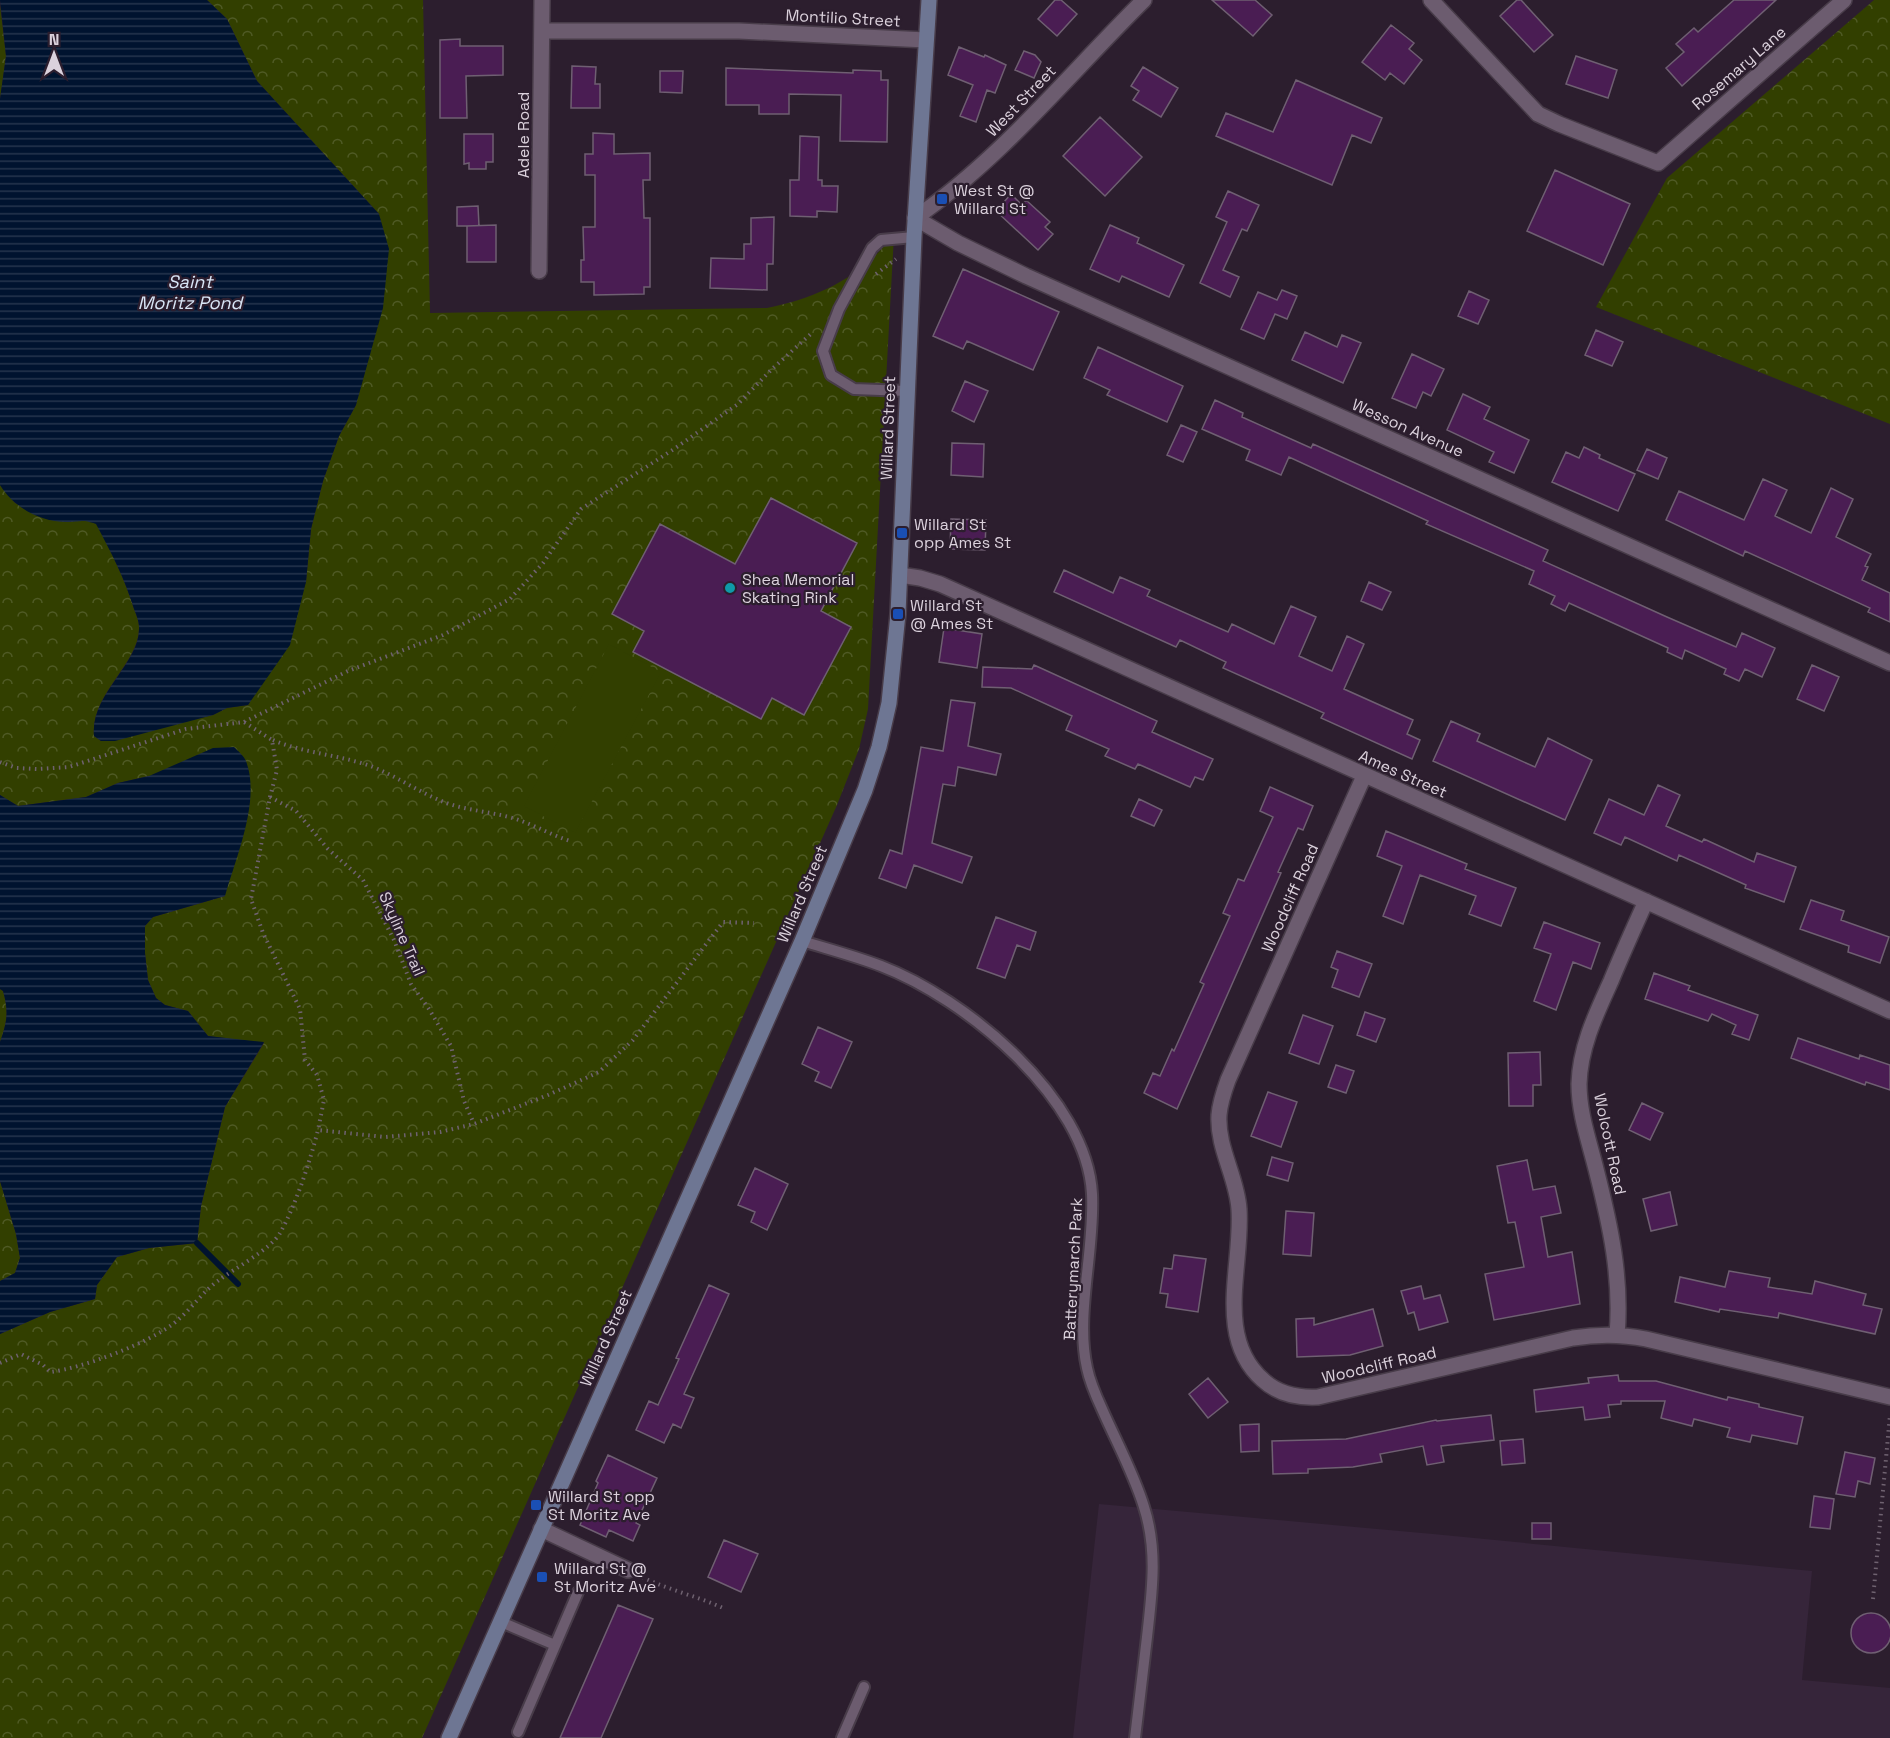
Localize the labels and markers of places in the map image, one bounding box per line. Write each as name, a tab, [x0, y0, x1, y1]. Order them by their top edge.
place label: West St @ Willard St	[954, 180, 1035, 219]
marker: West St @ Willard St	[935, 192, 949, 206]
place label: Willard St opp Ames St	[914, 514, 1011, 553]
marker: Willard St opp Ames St	[895, 526, 909, 540]
place label: Shea Memorial Skating Rink	[742, 569, 854, 608]
marker: Shea Memorial Skating Rink	[723, 581, 737, 595]
place label: Willard St @ Ames St	[910, 595, 993, 634]
marker: Willard St @ Ames St	[891, 607, 905, 621]
place label: Willard St opp St Moritz Ave	[548, 1486, 655, 1525]
marker: Willard St opp St Moritz Ave	[529, 1498, 543, 1512]
place label: Willard St @ St Moritz Ave	[554, 1558, 656, 1597]
marker: Willard St @ St Moritz Ave	[535, 1570, 549, 1584]

